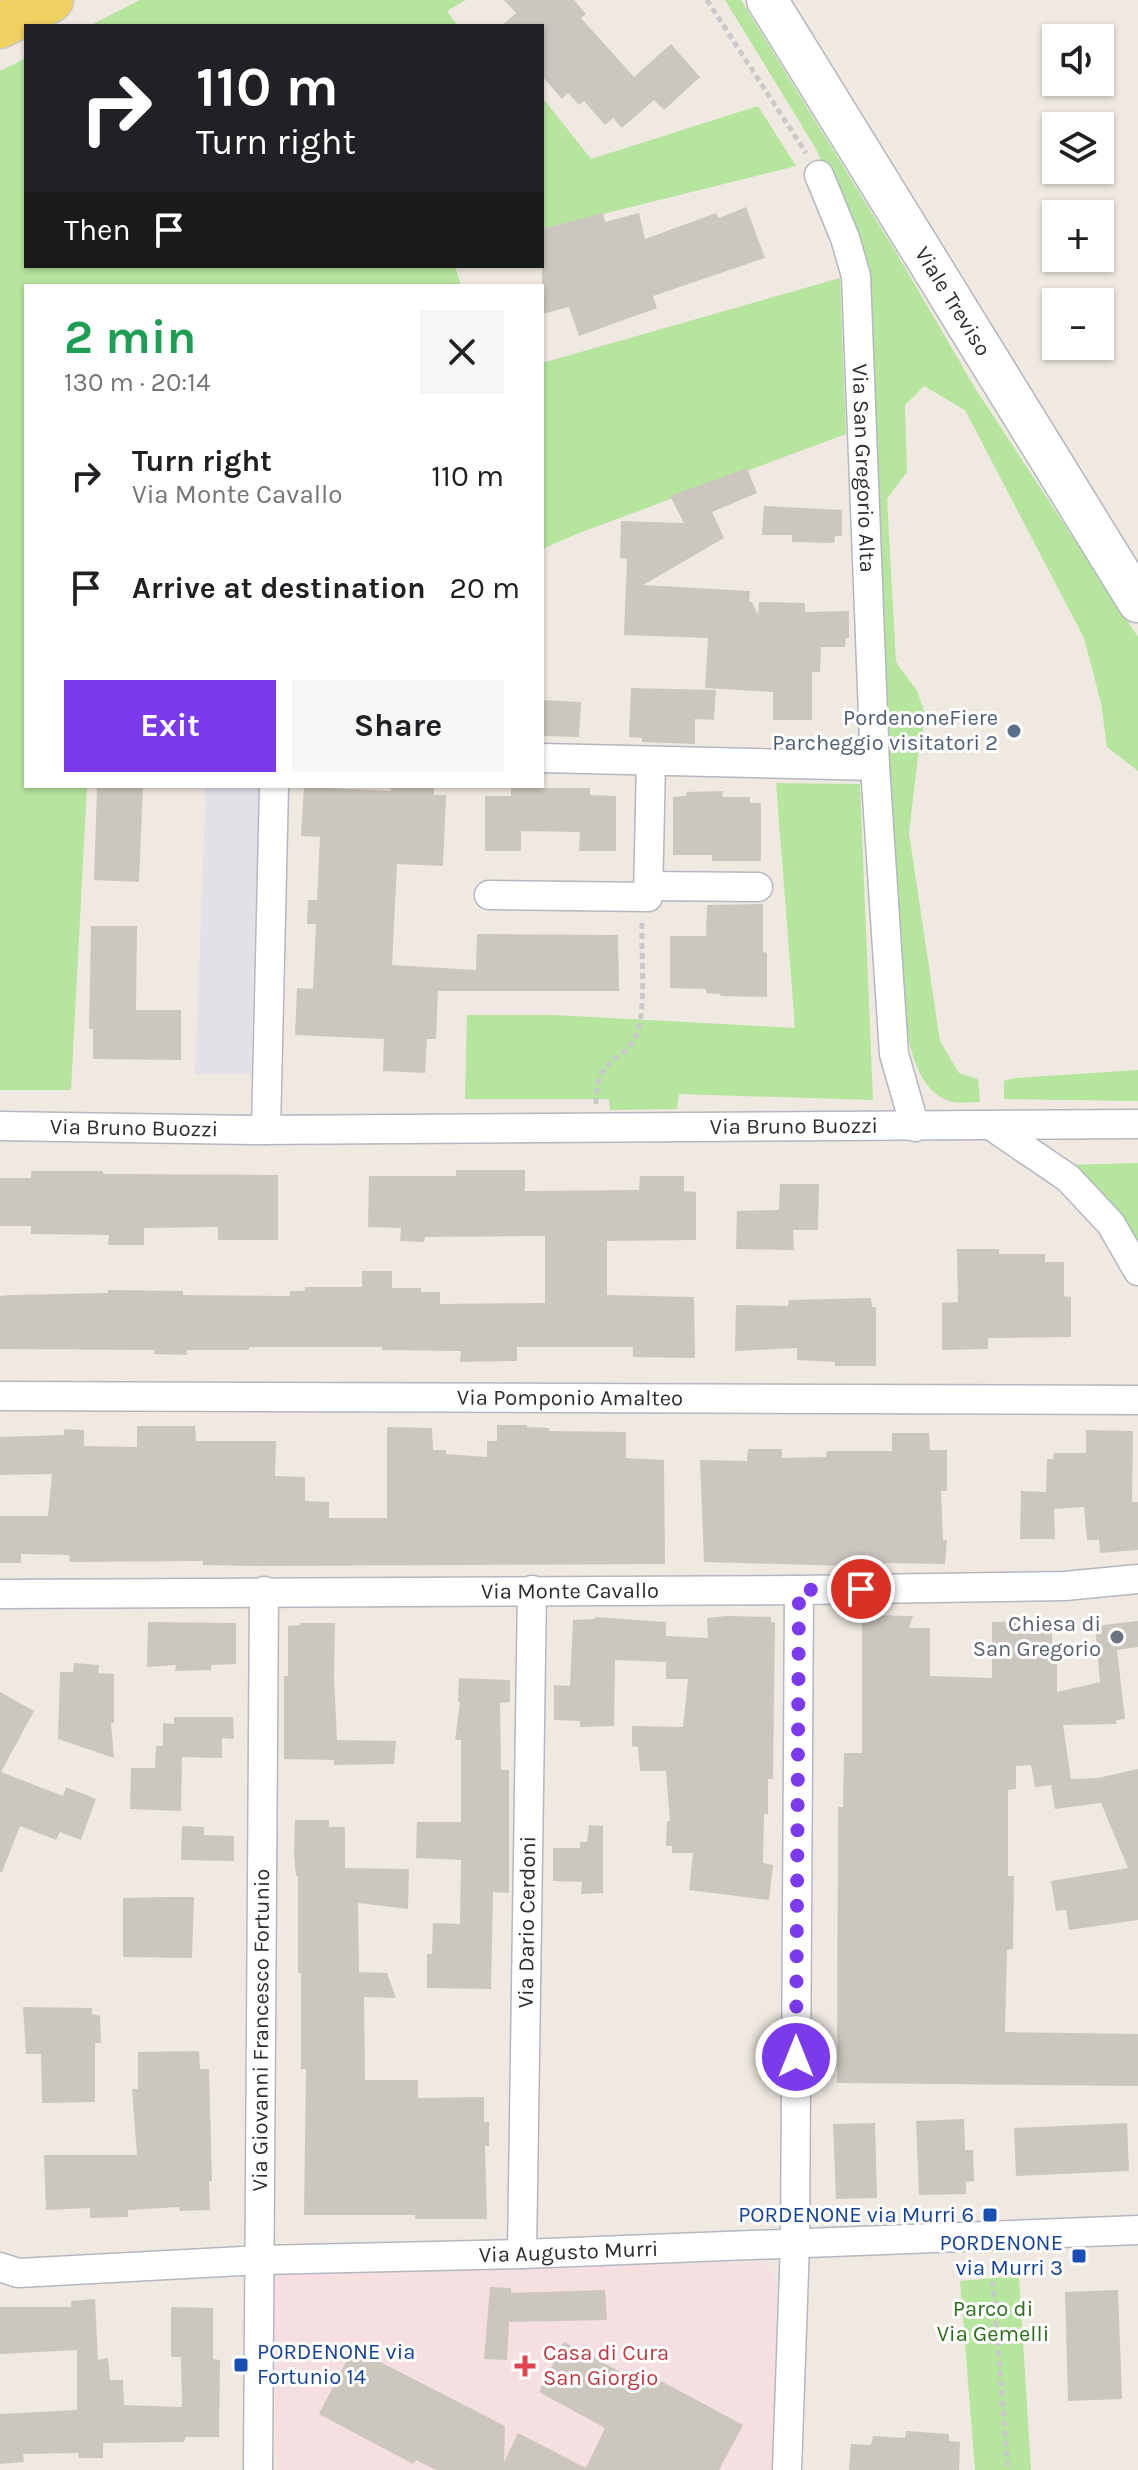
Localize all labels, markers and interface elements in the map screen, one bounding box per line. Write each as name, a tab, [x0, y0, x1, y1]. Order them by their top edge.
map controls	[1042, 24, 1114, 360]
button: sound	[1042, 24, 1114, 96]
text: 110 m	[196, 54, 339, 119]
icon: right	[64, 56, 168, 160]
button: layers	[1042, 112, 1114, 184]
text: Turn right	[196, 121, 356, 163]
button: +	[1042, 200, 1114, 272]
icon: arrive	[147, 208, 191, 252]
text: Then	[64, 212, 131, 248]
street label: Viale Treviso	[909, 242, 996, 361]
button: −	[1042, 288, 1114, 360]
text: 2 min	[64, 309, 196, 365]
button: close	[420, 310, 504, 394]
street label: Via San Gregorio Alta	[846, 363, 880, 573]
text: 130 m · 20:14	[64, 367, 210, 398]
text: Turn right	[132, 443, 272, 479]
icon: right	[64, 454, 108, 498]
text: 110 m	[431, 458, 504, 494]
text: Via Monte Cavallo	[132, 479, 342, 510]
icon: arrive	[64, 566, 108, 610]
text: Arrive at destination	[132, 570, 426, 606]
text: 20 m	[450, 570, 520, 606]
button: Exit	[64, 680, 276, 772]
button: Share	[292, 680, 504, 772]
place label: PordenoneFiere Parcheggio visitatori 2	[772, 705, 998, 756]
marker: PordenoneFiere Parcheggio visitatori 2	[1005, 722, 1023, 740]
street label: Via Bruno Buozzi	[710, 1113, 878, 1140]
street label: Via Bruno Buozzi	[50, 1114, 218, 1142]
street label: Via Pomponio Amalteo	[457, 1385, 683, 1411]
pin	[827, 1555, 895, 1623]
icon: arrive	[839, 1567, 883, 1611]
street label: Via Monte Cavallo	[481, 1578, 659, 1605]
place label: Chiesa di San Gregorio	[973, 1611, 1101, 1662]
marker: Chiesa di San Gregorio	[1108, 1628, 1126, 1646]
street label: Via Dario Cerdoni	[513, 1836, 541, 2008]
street label: Via Giovanni Francesco Fortunio	[247, 1869, 275, 2191]
position arrow	[754, 2015, 838, 2099]
place label: PORDENONE via Murri 6	[738, 2202, 974, 2228]
marker: PORDENONE via Murri 6	[981, 2206, 999, 2224]
place label: PORDENONE via Murri 3	[940, 2230, 1063, 2281]
street label: Via Augusto Murri	[479, 2236, 659, 2268]
marker: PORDENONE via Murri 3	[1070, 2247, 1088, 2265]
park label: Parco di Via Gemelli	[937, 2296, 1049, 2347]
place label: PORDENONE via Fortunio 14	[257, 2339, 415, 2390]
place label: Casa di Cura San Giorgio	[543, 2340, 669, 2391]
marker: Casa di Cura San Giorgio	[514, 2355, 536, 2377]
marker: PORDENONE via Fortunio 14	[232, 2356, 250, 2374]

